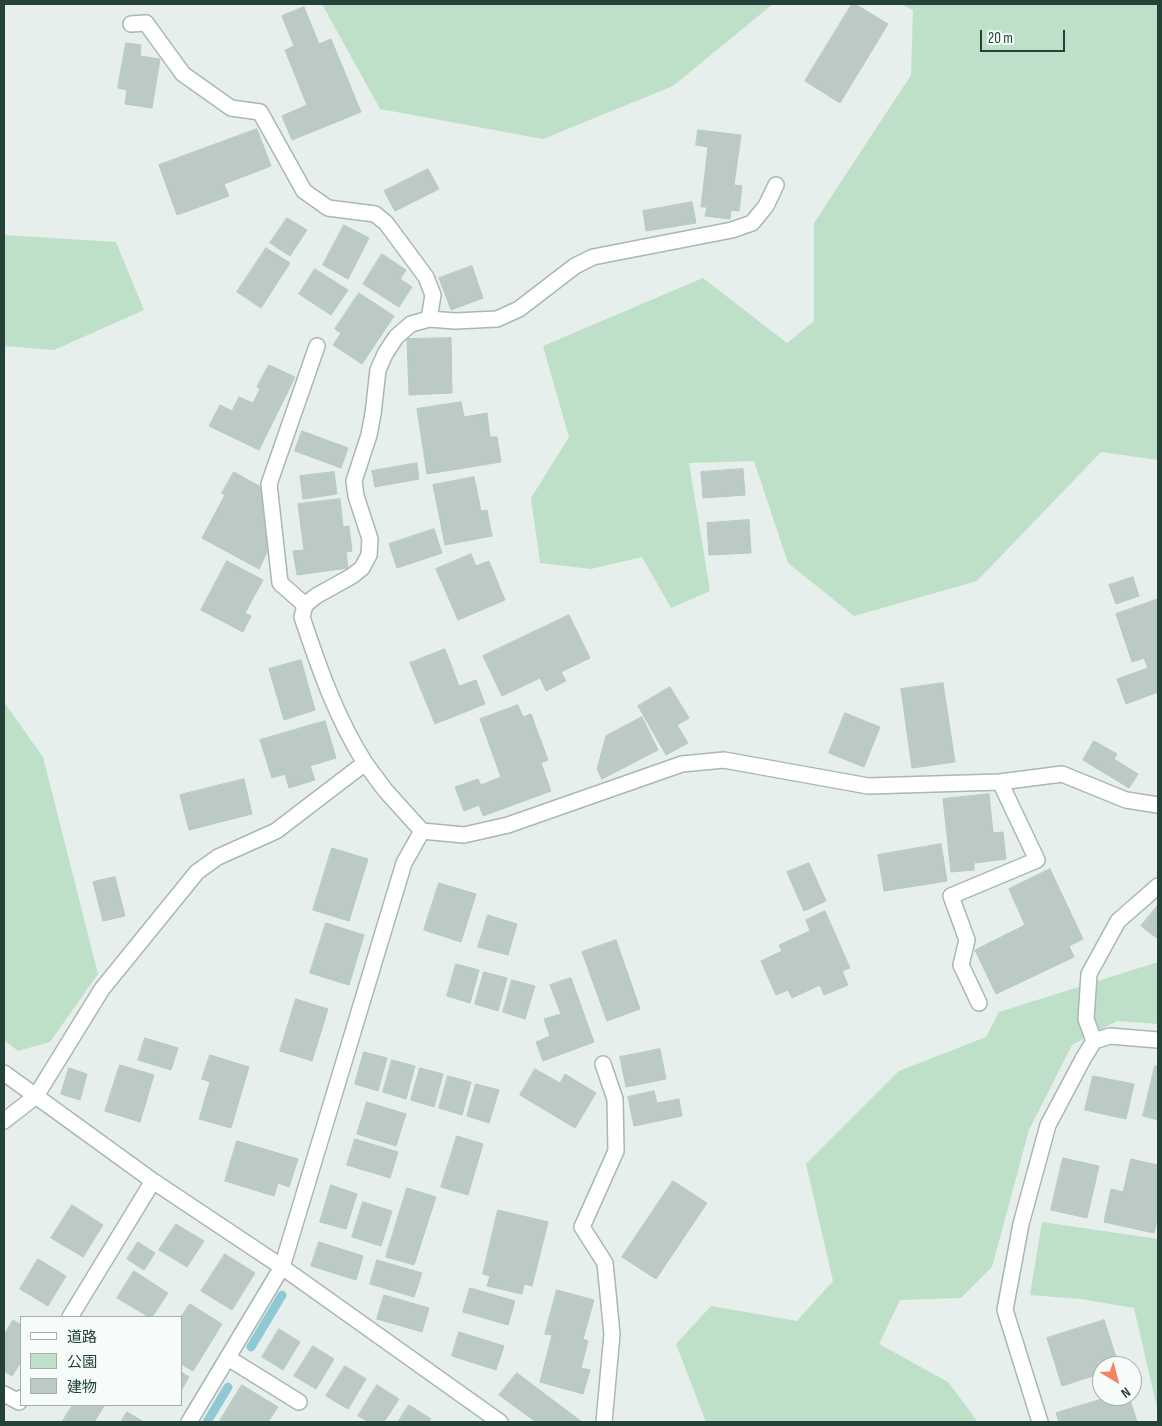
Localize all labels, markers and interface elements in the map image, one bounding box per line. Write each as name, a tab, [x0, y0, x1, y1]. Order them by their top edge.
scale bar	[982, 20, 1067, 52]
text: 20 m	[988, 29, 1013, 48]
legend	[20, 1316, 182, 1406]
text: 道路	[67, 1328, 97, 1347]
text: 公園	[67, 1353, 97, 1372]
north arrow	[1092, 1356, 1142, 1406]
text: 建物	[67, 1378, 97, 1397]
text: N	[1118, 1384, 1134, 1402]

